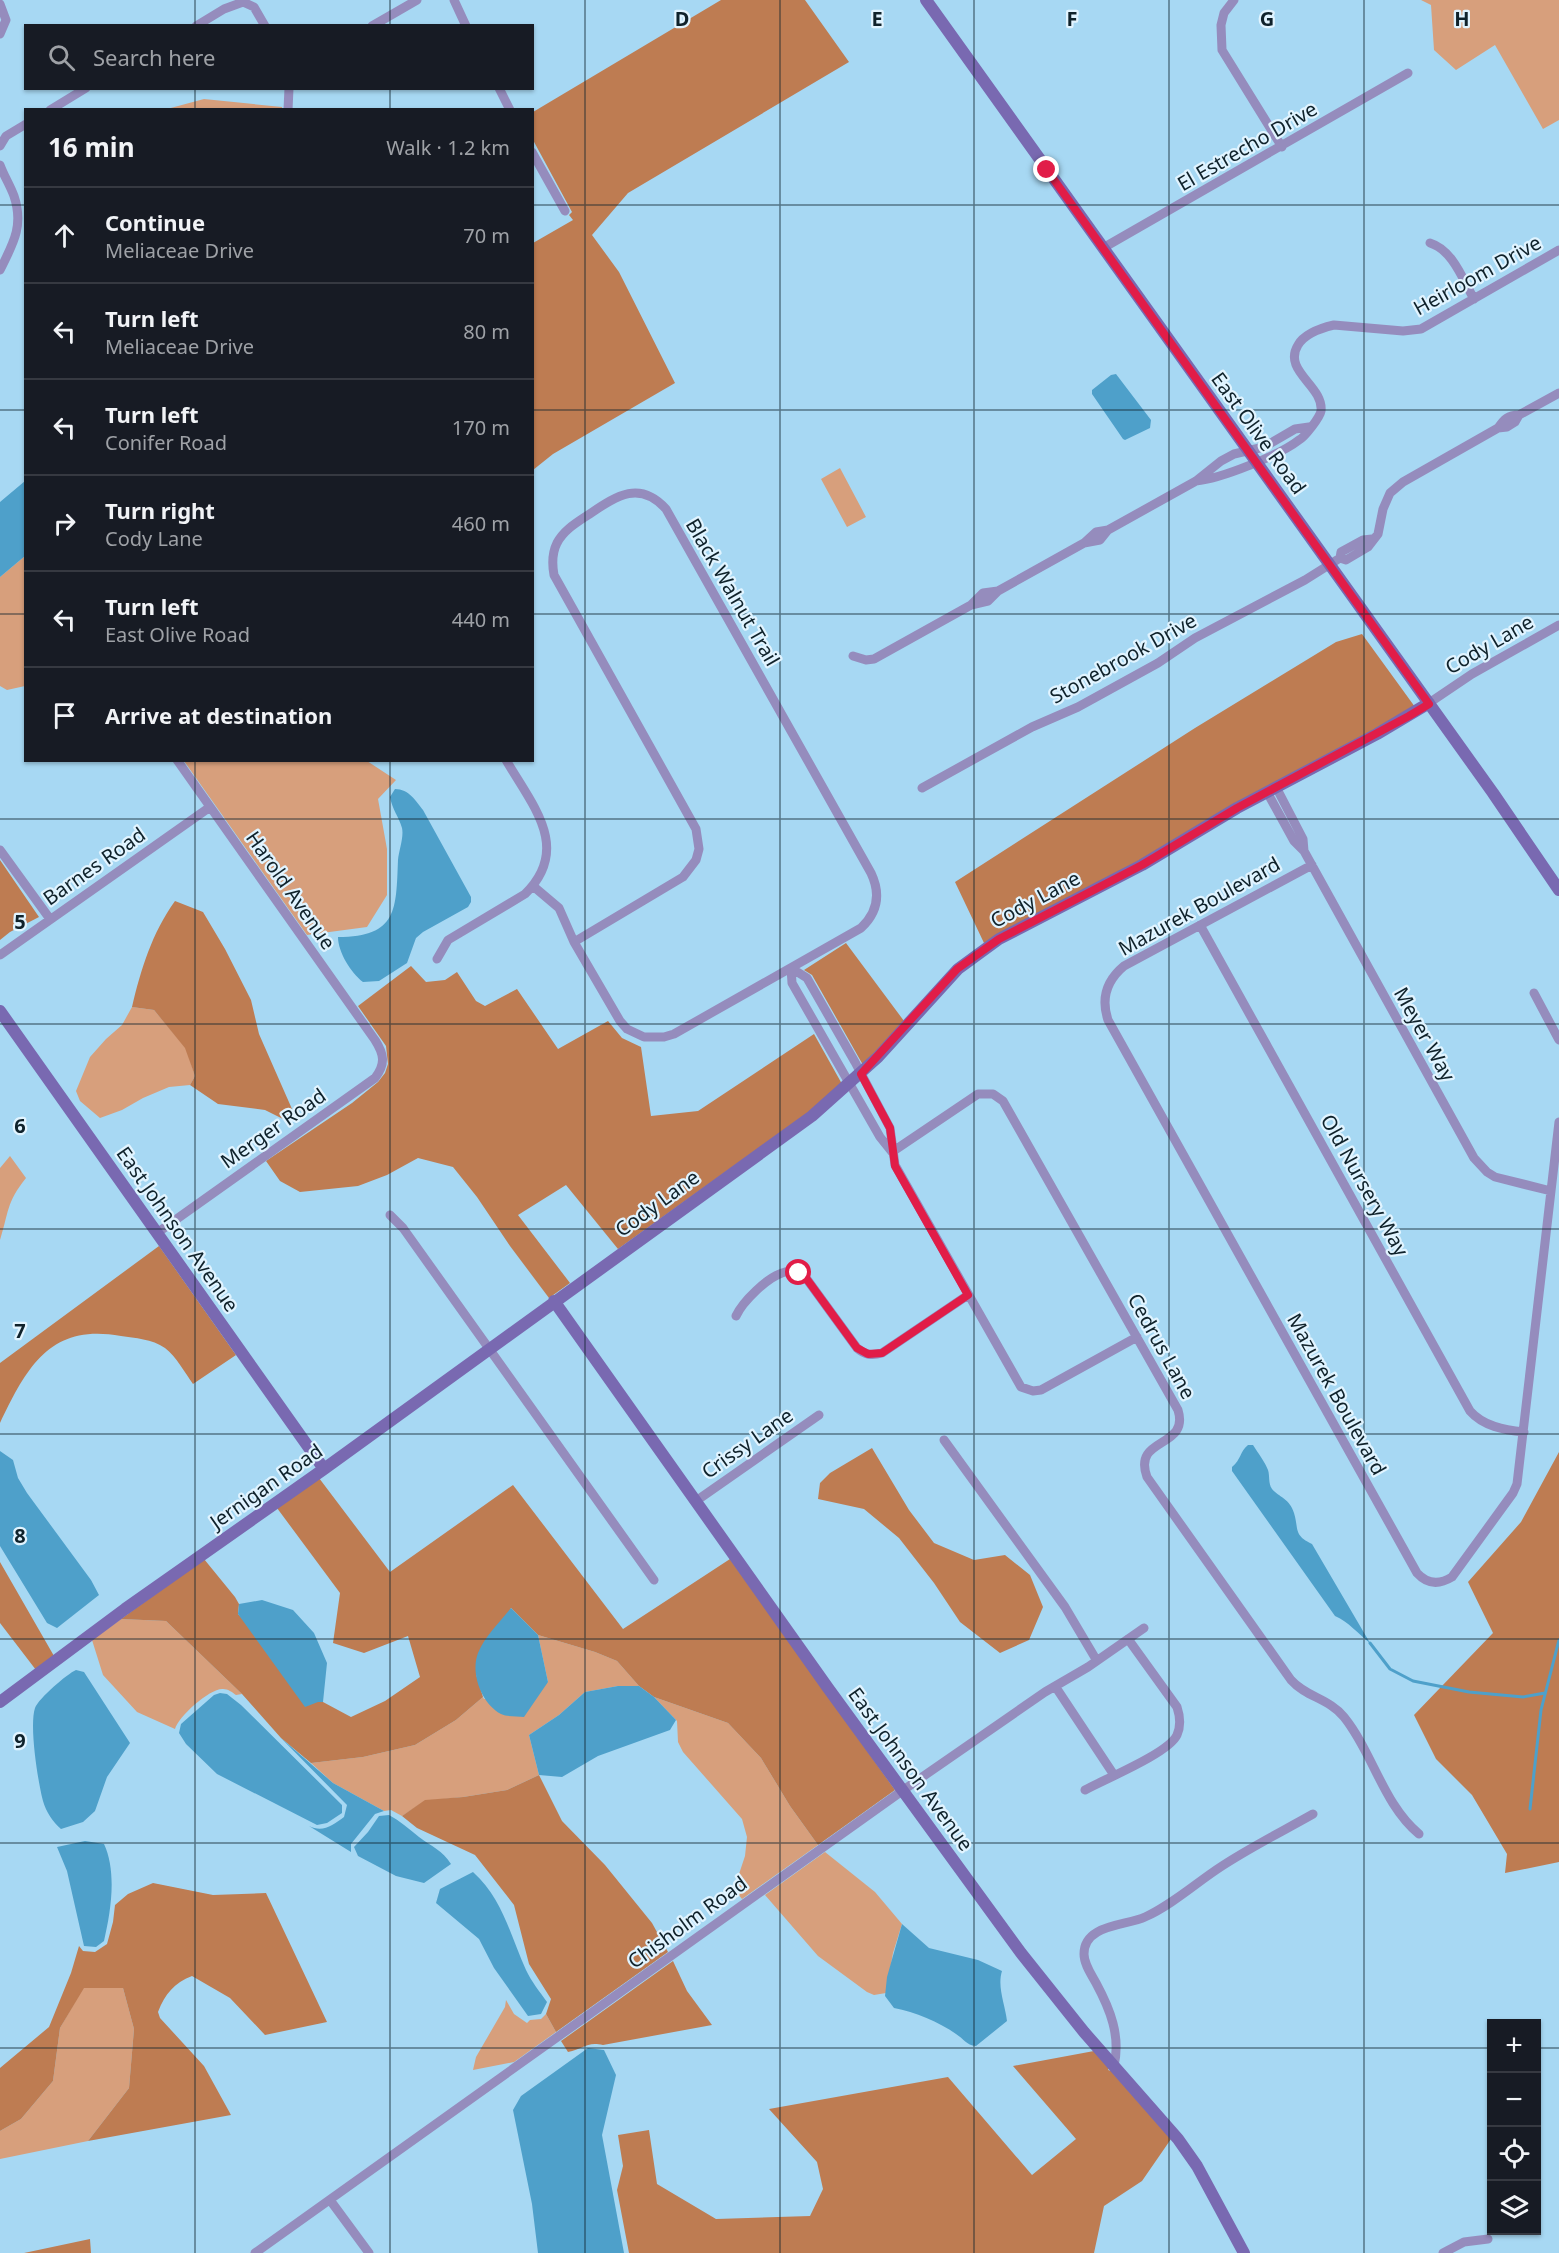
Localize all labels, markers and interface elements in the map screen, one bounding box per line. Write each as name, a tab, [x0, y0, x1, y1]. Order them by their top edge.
text: D	[675, 5, 689, 32]
text: E	[871, 5, 883, 32]
text: F	[1067, 5, 1077, 32]
text: G	[1260, 5, 1274, 32]
text: H	[1454, 5, 1470, 32]
search box	[24, 24, 534, 90]
icon: search	[45, 41, 78, 74]
text: Search here	[93, 42, 215, 72]
street label: El Estrecho Drive	[1172, 95, 1322, 197]
text: 16 min	[48, 129, 135, 165]
text: Walk · 1.2 km	[386, 134, 510, 161]
route end	[1033, 156, 1059, 182]
text: Continue	[105, 207, 205, 237]
icon: ahead	[48, 219, 81, 252]
text: 70 m	[463, 222, 510, 249]
street label: Heirloom Drive	[1408, 229, 1546, 321]
text: Meliaceae Drive	[105, 237, 254, 264]
text: Turn left	[105, 303, 199, 333]
icon: left	[48, 315, 81, 348]
text: 80 m	[463, 318, 510, 345]
text: Meliaceae Drive	[105, 333, 254, 360]
street label: East Olive Road	[1205, 366, 1313, 500]
text: Turn left	[105, 399, 199, 429]
icon: left	[48, 411, 81, 444]
text: 170 m	[452, 414, 510, 441]
text: Conifer Road	[105, 429, 227, 456]
text: Turn right	[105, 495, 215, 525]
icon: right	[48, 507, 81, 540]
text: 460 m	[452, 510, 510, 537]
street label: Black Walnut Trail	[680, 513, 786, 671]
text: Cody Lane	[105, 525, 203, 552]
text: Turn left	[105, 591, 199, 621]
icon: left	[48, 603, 81, 636]
text: 440 m	[452, 606, 510, 633]
street label: Stonebrook Drive	[1045, 607, 1201, 709]
street label: Cody Lane	[1440, 608, 1538, 680]
text: East Olive Road	[105, 621, 250, 648]
icon: arrive	[48, 699, 81, 732]
text: Arrive at destination	[105, 700, 332, 730]
street label: Barnes Road	[38, 821, 150, 911]
street label: Harold Avenue	[240, 825, 342, 955]
street label: Mazurek Boulevard	[1113, 850, 1285, 962]
street label: Cody Lane	[985, 864, 1085, 934]
text: 5	[14, 908, 26, 935]
street label: Meyer Way	[1388, 982, 1462, 1087]
street label: Merger Road	[215, 1082, 331, 1174]
street label: Old Nursery Way	[1315, 1109, 1416, 1261]
text: 6	[14, 1112, 26, 1139]
street label: East Johnson Avenue	[111, 1141, 245, 1317]
street label: Cody Lane	[610, 1163, 704, 1243]
route start	[785, 1259, 811, 1285]
street label: Cedrus Lane	[1122, 1288, 1202, 1404]
street label: Mazurek Boulevard	[1281, 1308, 1393, 1480]
text: 7	[14, 1317, 26, 1344]
street label: Crissy Lane	[696, 1402, 798, 1484]
street label: Jernigan Road	[203, 1437, 328, 1536]
text: 8	[14, 1522, 26, 1549]
street label: East Johnson Avenue	[842, 1682, 980, 1856]
text: 9	[14, 1727, 26, 1754]
street label: Chisholm Road	[622, 1870, 752, 1974]
map controls	[1487, 2019, 1541, 2235]
button: +	[1487, 2019, 1541, 2073]
button: −	[1487, 2073, 1541, 2127]
button: locate	[1487, 2127, 1541, 2181]
button: layers	[1487, 2181, 1541, 2235]

